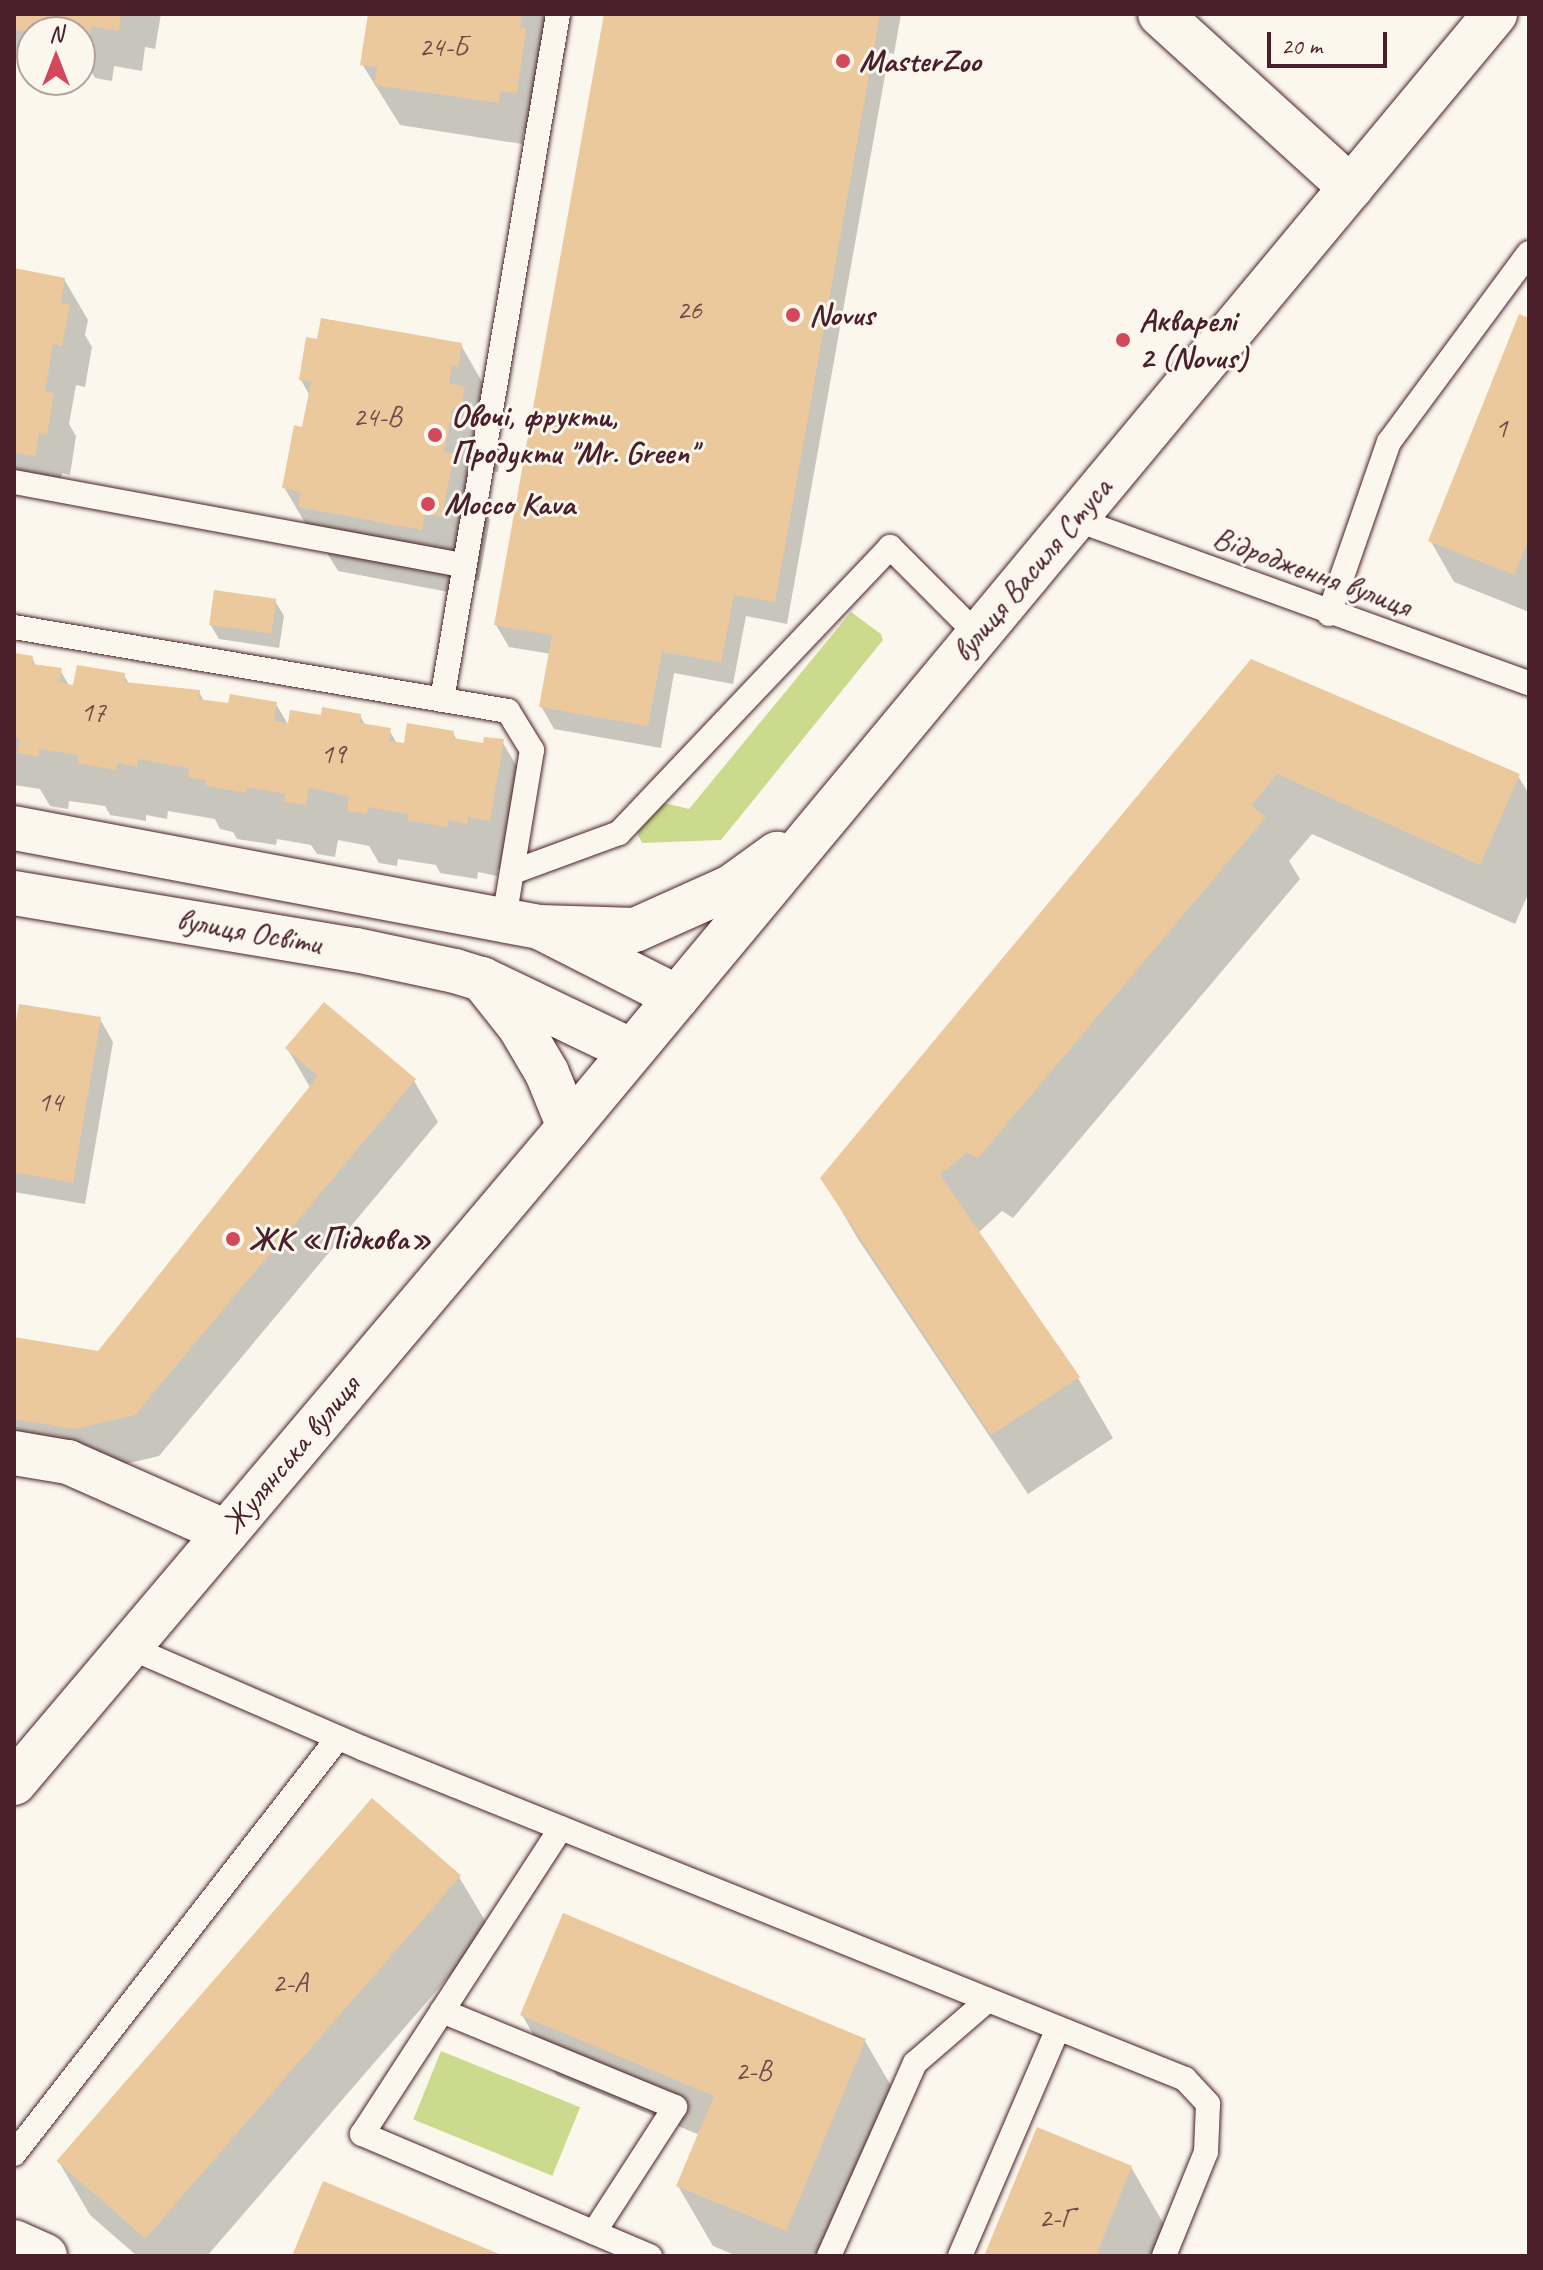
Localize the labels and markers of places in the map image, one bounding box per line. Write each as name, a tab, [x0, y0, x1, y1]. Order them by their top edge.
place label: MasterZoo	[859, 42, 980, 80]
marker: MasterZoo	[834, 52, 852, 70]
place label: Novus	[809, 296, 874, 334]
place label: Акварелі 2 (Novus)	[1139, 303, 1247, 378]
marker: Novus	[784, 306, 802, 324]
marker: Акварелі 2 (Novus)	[1114, 331, 1132, 349]
place label: Овочі, фрукти, Продукти "Mr. Green"	[451, 398, 697, 473]
marker: Овочі, фрукти, Продукти "Mr. Green"	[426, 426, 444, 444]
place label: Mocco Kava	[444, 485, 574, 523]
marker: Mocco Kava	[419, 495, 437, 513]
place label: ЖК «Підкова»	[249, 1220, 431, 1258]
marker: ЖК «Підкова»	[224, 1230, 242, 1248]

